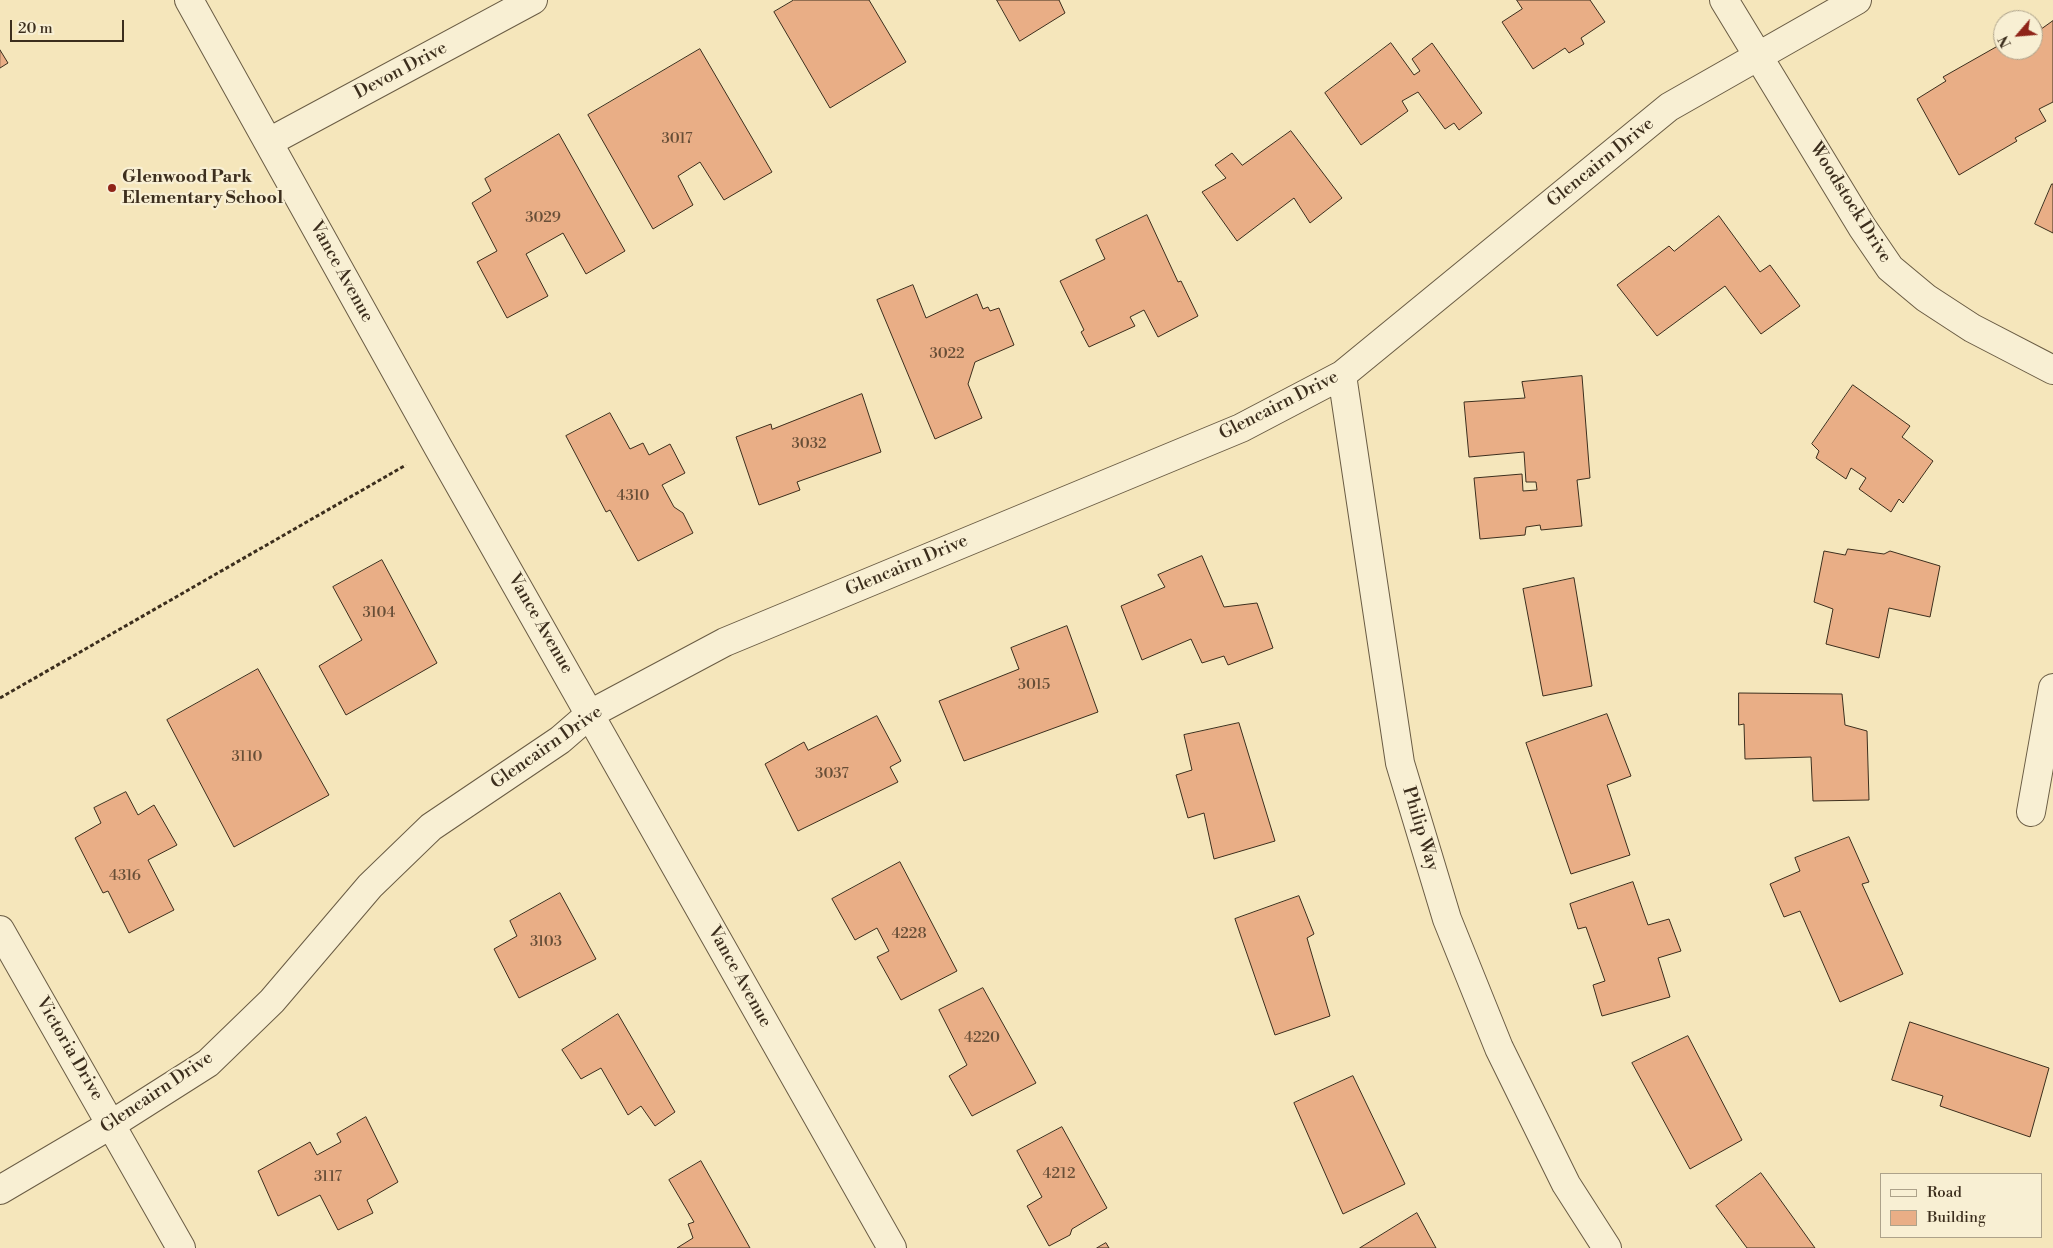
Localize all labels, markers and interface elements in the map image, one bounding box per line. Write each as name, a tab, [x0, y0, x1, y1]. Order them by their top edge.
scale bar	[12, 10, 126, 42]
north arrow	[1993, 10, 2043, 60]
text: 20 m	[18, 19, 53, 38]
text: N	[1995, 32, 2016, 50]
street label: Devon Drive	[351, 38, 451, 104]
street label: Glencairn Drive	[1543, 113, 1659, 213]
house number: 3017	[662, 130, 692, 148]
street label: Woodstock Drive	[1804, 139, 1896, 267]
place label: Glenwood Park Elementary School	[122, 167, 283, 210]
marker: Glenwood Park Elementary School	[106, 182, 118, 194]
house number: 3029	[525, 209, 561, 227]
street label: Vance Avenue	[304, 218, 378, 326]
house number: 3022	[929, 345, 965, 363]
street label: Glencairn Drive	[1216, 367, 1342, 445]
house number: 3032	[791, 435, 827, 453]
house number: 4310	[617, 487, 649, 505]
street label: Glencairn Drive	[843, 530, 971, 602]
street label: Vance Avenue	[503, 570, 577, 678]
house number: 3104	[363, 604, 395, 622]
house number: 3015	[1018, 676, 1050, 694]
street label: Glencairn Drive	[487, 702, 607, 794]
house number: 3110	[232, 748, 262, 766]
house number: 3037	[815, 765, 849, 783]
street label: Philip Way	[1397, 784, 1443, 874]
house number: 4316	[109, 867, 141, 885]
street label: Vance Avenue	[702, 923, 776, 1031]
house number: 4228	[891, 925, 927, 943]
house number: 3103	[530, 933, 562, 951]
street label: Victoria Drive	[31, 993, 107, 1105]
house number: 4220	[964, 1029, 1000, 1047]
street label: Glencairn Drive	[97, 1047, 217, 1139]
house number: 4212	[1043, 1165, 1075, 1183]
house number: 3117	[314, 1168, 342, 1186]
legend	[1880, 1173, 2043, 1238]
text: Road	[1927, 1183, 1962, 1202]
text: Building	[1927, 1208, 1986, 1227]

